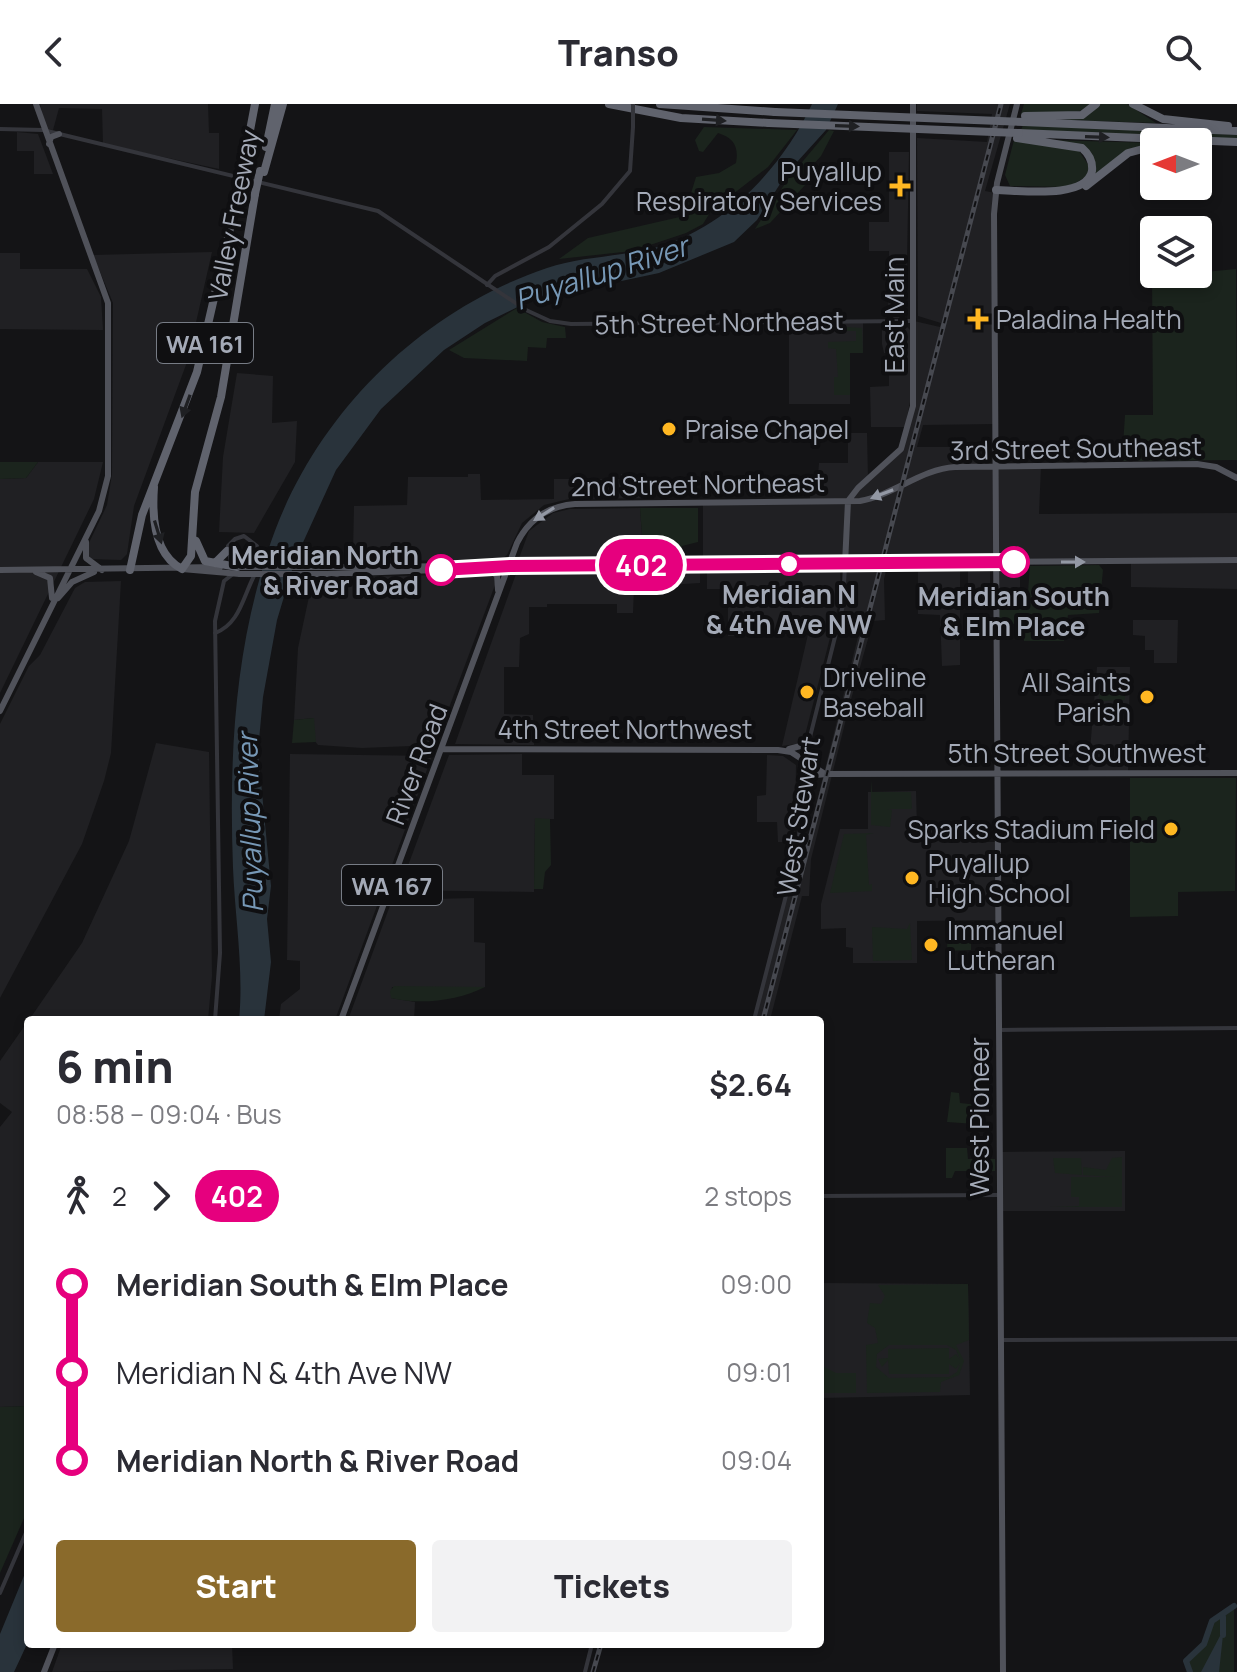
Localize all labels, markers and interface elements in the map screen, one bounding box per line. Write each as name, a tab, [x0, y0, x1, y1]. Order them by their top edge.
text: Transo	[558, 28, 679, 77]
icon: back	[32, 30, 76, 74]
icon: search	[1161, 30, 1205, 74]
one-way arrow	[702, 114, 727, 127]
one-way arrow	[835, 119, 860, 132]
street label: Valley Freeway	[199, 126, 267, 304]
north arrow	[1140, 128, 1212, 200]
map controls	[1140, 128, 1212, 288]
one-way arrow	[1085, 130, 1110, 143]
place label: Puyallup Respiratory Services	[636, 153, 882, 219]
marker: Puyallup Respiratory Services	[889, 175, 911, 197]
button: layers	[1140, 216, 1212, 288]
water label: Puyallup River	[510, 225, 696, 318]
street label: East Main	[876, 257, 912, 373]
place label: Paladina Health	[996, 301, 1182, 337]
street label: 5th Street Northeast	[594, 302, 844, 342]
marker: Paladina Health	[967, 308, 989, 330]
road number: WA 161	[157, 323, 253, 363]
one-way arrow	[179, 394, 192, 418]
place label: Praise Chapel	[685, 411, 849, 447]
marker: Praise Chapel	[660, 420, 678, 438]
street label: 3rd Street Southeast	[950, 428, 1202, 468]
street label: 2nd Street Northeast	[571, 464, 825, 504]
one-way arrow	[870, 488, 894, 501]
one-way arrow	[533, 507, 554, 522]
one-way arrow	[152, 520, 165, 544]
place label: Meridian North & River Road	[231, 537, 419, 603]
line badge: 402	[595, 539, 687, 591]
text: 402	[615, 546, 667, 584]
marker: Meridian South & Elm Place	[999, 547, 1029, 577]
marker: Meridian N & 4th Ave NW	[778, 553, 800, 575]
marker: Meridian North & River Road	[426, 555, 456, 585]
one-way arrow	[1061, 556, 1086, 568]
place label: Meridian N & 4th Ave NW	[706, 576, 873, 642]
place label: Meridian South & Elm Place	[918, 578, 1110, 644]
place label: Driveline Baseball	[823, 659, 927, 725]
place label: All Saints Parish	[1021, 664, 1131, 730]
marker: Driveline Baseball	[798, 683, 816, 701]
marker: All Saints Parish	[1138, 688, 1156, 706]
street label: River Road	[377, 698, 455, 830]
street label: 4th Street Northwest	[497, 711, 753, 747]
water label: Puyallup River	[227, 729, 271, 913]
street label: West Stewart	[768, 734, 828, 898]
street label: 5th Street Southwest	[947, 735, 1207, 771]
place label: Sparks Stadium Field	[907, 811, 1155, 847]
marker: Sparks Stadium Field	[1162, 820, 1180, 838]
place label: Puyallup High School	[928, 845, 1071, 911]
road number: WA 167	[342, 865, 442, 905]
marker: Puyallup High School	[903, 869, 921, 887]
place label: Immanuel Lutheran	[947, 912, 1064, 978]
marker: Immanuel Lutheran	[922, 936, 940, 954]
text: 6 min	[56, 1036, 173, 1096]
street label: West Pioneer	[961, 1037, 997, 1197]
text: $2.64	[709, 1064, 792, 1105]
text: 08:58 – 09:04 · Bus	[56, 1096, 282, 1132]
icon: walk	[56, 1174, 100, 1218]
icon: forward	[139, 1174, 183, 1218]
text: 402	[211, 1177, 263, 1215]
text: 2	[112, 1178, 127, 1214]
text: 2 stops	[704, 1178, 792, 1214]
text: Meridian South & Elm Place	[116, 1264, 509, 1305]
text: 09:00	[721, 1266, 792, 1302]
text: Meridian N & 4th Ave NW	[116, 1352, 452, 1393]
text: 09:01	[726, 1354, 792, 1390]
text: Meridian North & River Road	[116, 1440, 519, 1481]
text: 09:04	[721, 1442, 792, 1478]
button: Start	[56, 1540, 416, 1632]
button: Tickets	[432, 1540, 792, 1632]

